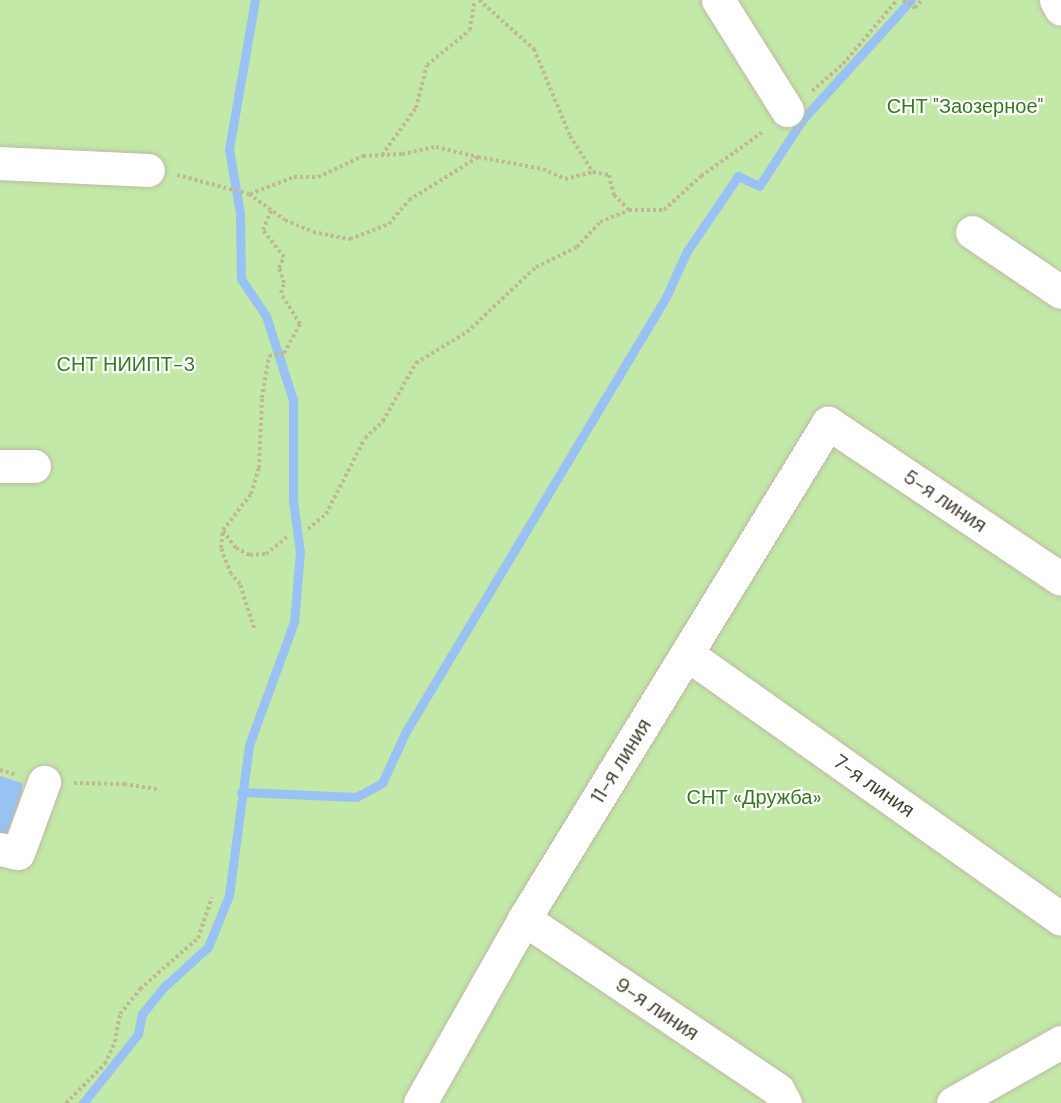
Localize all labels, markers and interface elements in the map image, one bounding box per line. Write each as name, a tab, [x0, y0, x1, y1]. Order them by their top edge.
park label: СНТ "Заозерное"	[887, 94, 1043, 118]
park label: СНТ НИИПТ-3	[57, 352, 195, 376]
street label: 5-я линия	[899, 464, 991, 538]
street label: 11-я линия	[586, 714, 656, 808]
street label: 7-я линия	[829, 750, 919, 822]
park label: СНТ «Дружба»	[687, 785, 821, 809]
street label: 9-я линия	[611, 972, 703, 1046]

